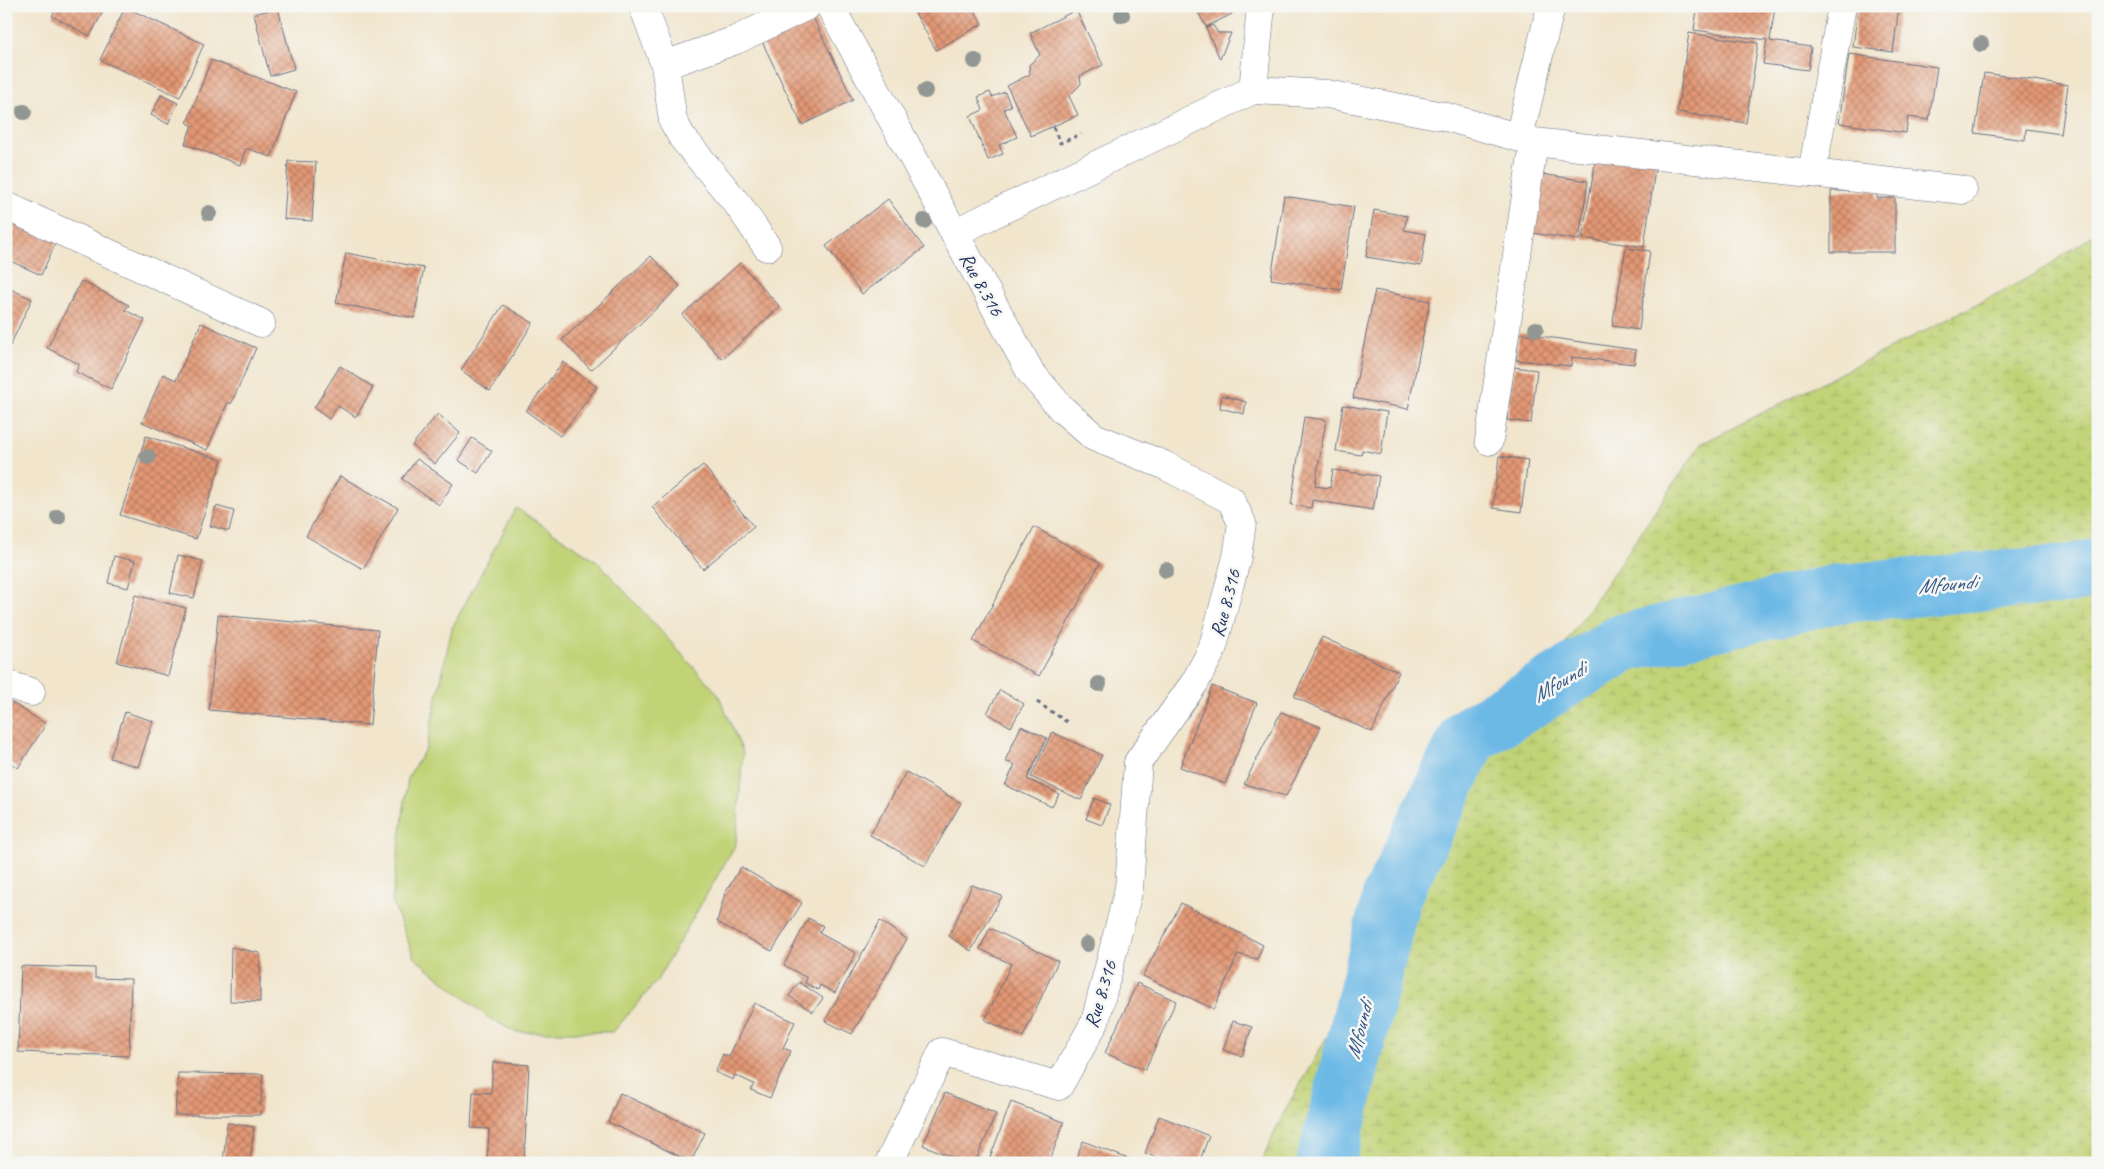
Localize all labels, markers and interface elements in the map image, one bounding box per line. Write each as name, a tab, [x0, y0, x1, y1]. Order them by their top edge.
street label: Rue 8.316	[954, 248, 1010, 321]
street label: Rue 8.316	[1204, 566, 1247, 640]
water label: Mfoundi	[1917, 568, 1982, 599]
water label: Mfoundi	[1527, 653, 1595, 708]
street label: Rue 8.316	[1078, 957, 1123, 1031]
water label: Mfoundi	[1339, 994, 1380, 1061]

